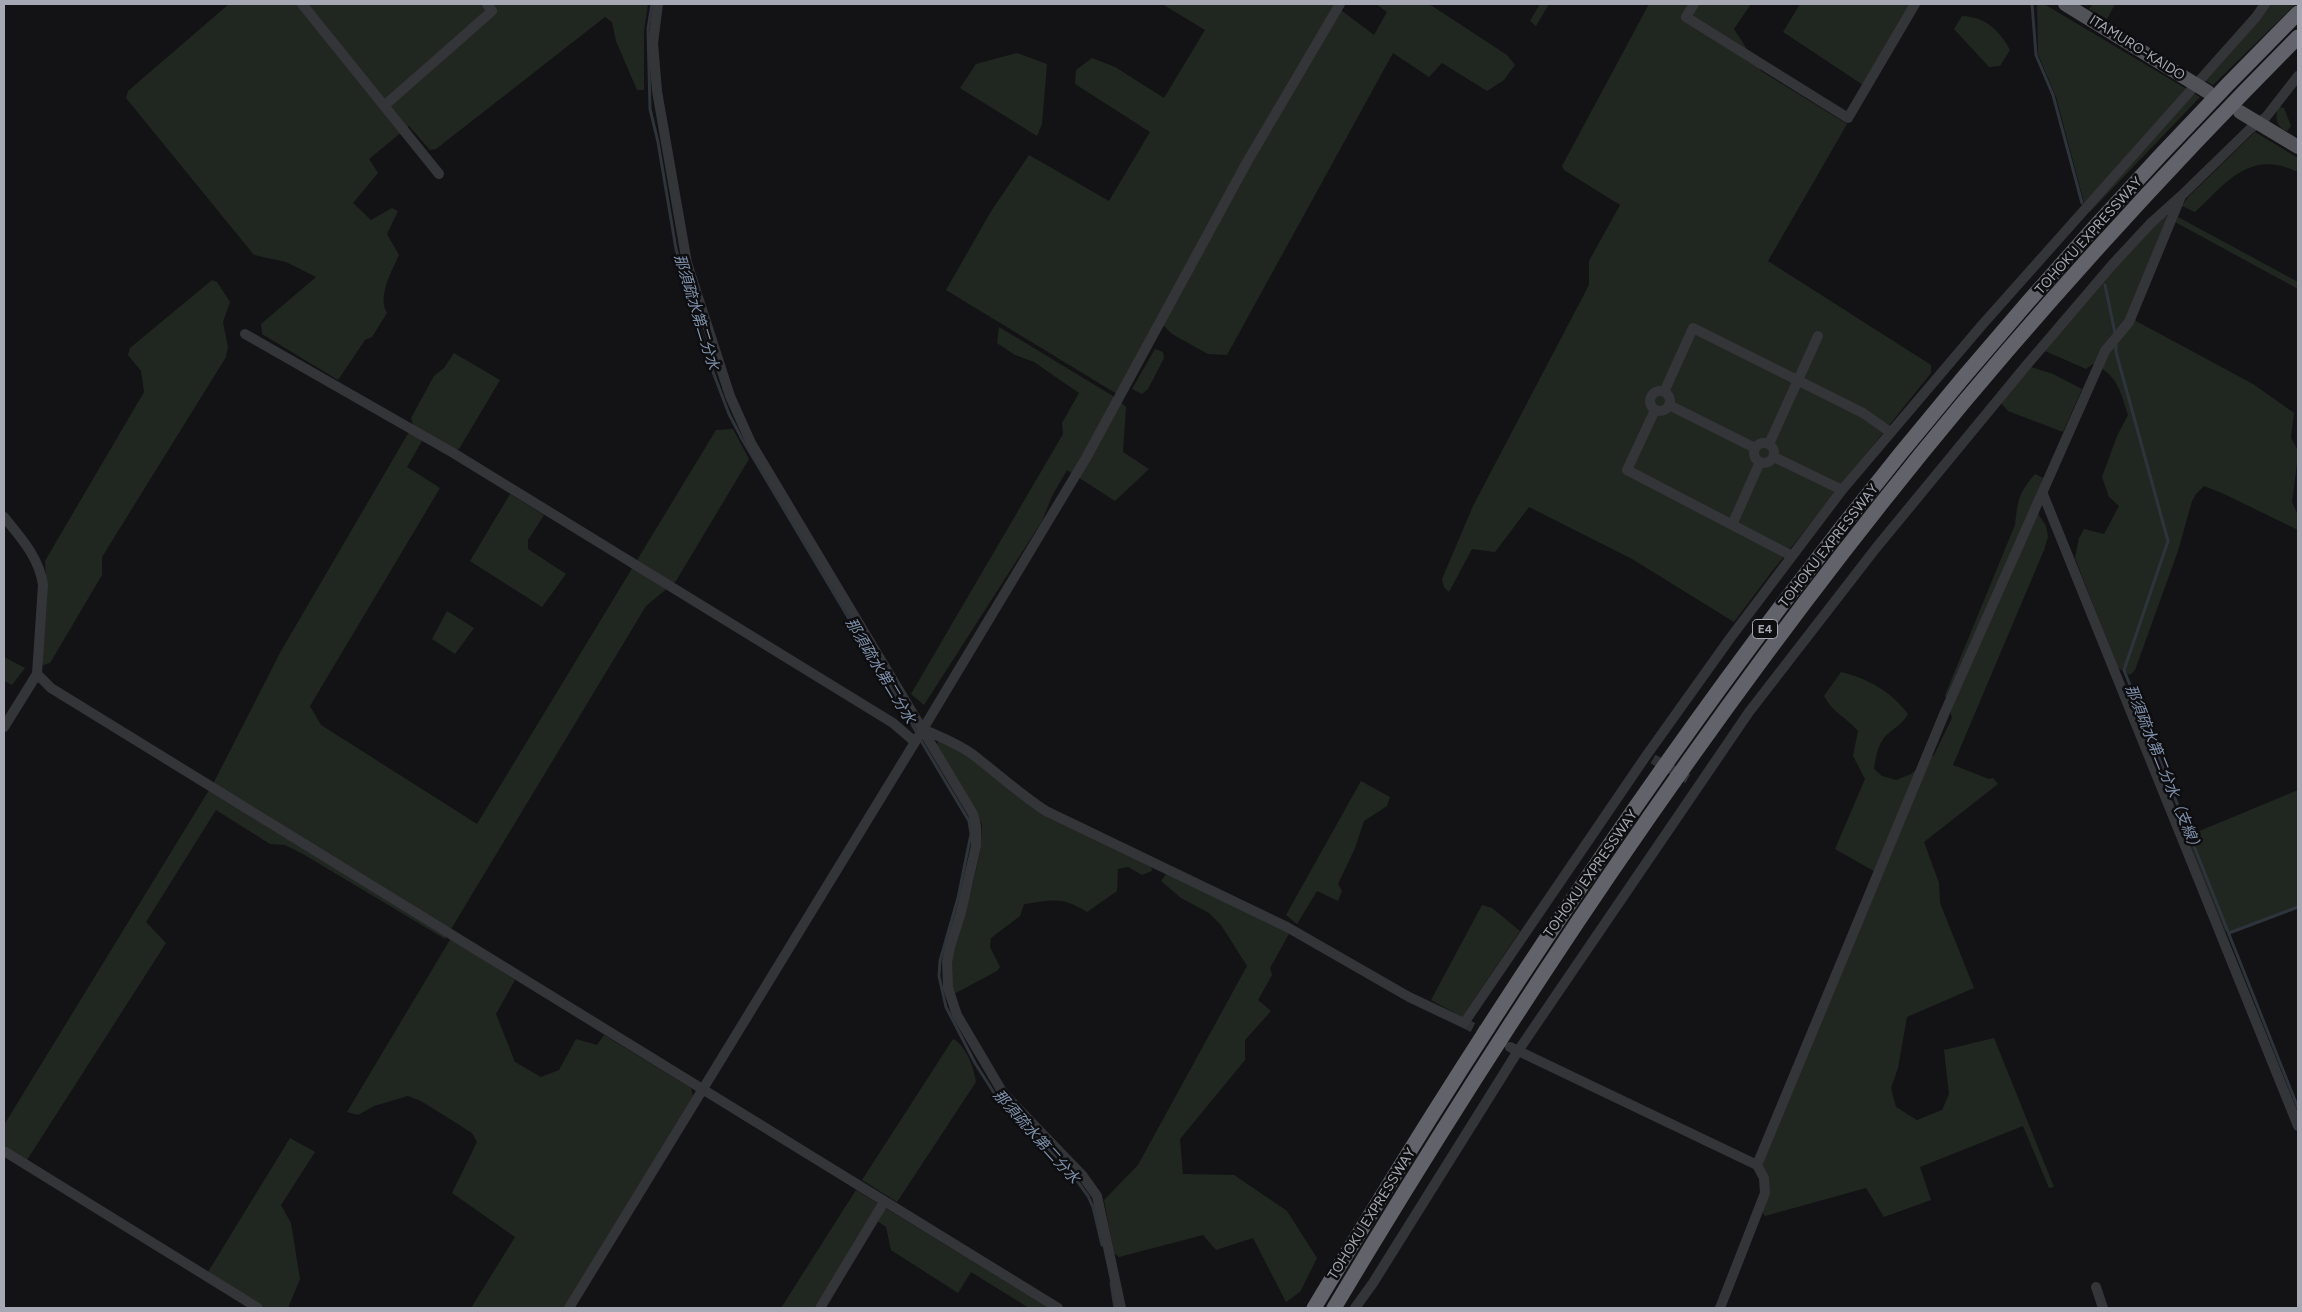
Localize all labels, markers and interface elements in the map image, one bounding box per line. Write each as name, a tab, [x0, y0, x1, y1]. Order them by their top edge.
street label: ITAMURO-KAIDO	[2086, 12, 2188, 84]
street label: TOHOKU EXPRESSWAY	[2032, 174, 2146, 298]
water label: 那須疏水第二分水	[670, 252, 722, 372]
street label: TOHOKU EXPRESSWAY	[1776, 481, 1882, 611]
water label: 那須疏水第二分水	[841, 615, 919, 727]
road number: E4	[1752, 620, 1778, 638]
water label: 那須疏水第二分水（支線）	[2121, 682, 2205, 856]
street label: TOHOKU EXPRESSWAY	[1541, 807, 1641, 941]
water label: 那須疏水第二分水	[989, 1086, 1083, 1188]
street label: TOHOKU EXPRESSWAY	[1325, 1145, 1419, 1283]

